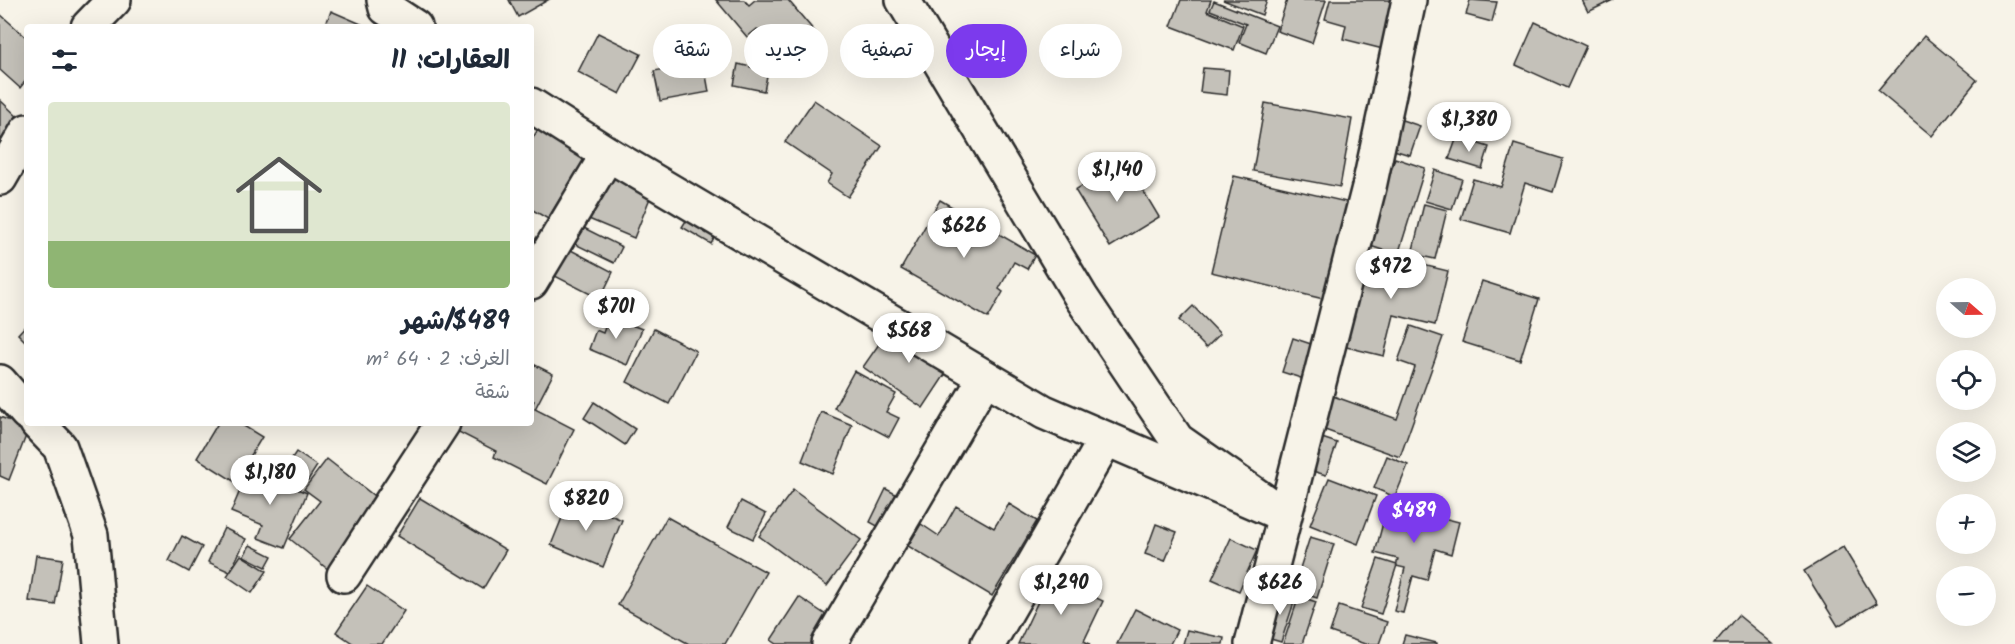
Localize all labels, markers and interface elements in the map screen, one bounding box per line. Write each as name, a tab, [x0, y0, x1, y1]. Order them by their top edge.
chip: شقة	[653, 24, 732, 78]
chip: جديد	[744, 24, 828, 78]
chip: تصفية	[840, 24, 934, 78]
chip: إيجار	[946, 24, 1027, 78]
chip: شراء	[1039, 24, 1122, 78]
text: العقارات: 11	[391, 40, 510, 82]
icon: filters	[48, 44, 81, 77]
pin: $1,380	[1420, 102, 1518, 153]
text: $1,380	[1441, 105, 1497, 137]
icon: home	[225, 141, 333, 249]
pin: $1,140	[1068, 152, 1166, 203]
text: $1,140	[1092, 155, 1142, 187]
pin: $626	[928, 208, 1000, 259]
text: $626	[941, 211, 987, 243]
pin: $972	[1355, 249, 1427, 300]
text: $972	[1369, 252, 1413, 284]
north arrow	[1936, 278, 1996, 338]
map controls	[1936, 278, 1996, 626]
pin: $701	[580, 289, 652, 340]
text: $701	[597, 292, 635, 324]
text: $489/شهر	[401, 301, 510, 343]
pin: $568	[873, 313, 945, 364]
text: $568	[887, 316, 931, 348]
text: الغرف: 2 · 64 m²	[366, 344, 510, 376]
button: locate	[1936, 350, 1996, 410]
text: شقة	[475, 377, 510, 409]
button: layers	[1936, 422, 1996, 482]
pin: $1,180	[221, 455, 319, 506]
text: $1,180	[244, 458, 296, 490]
pin: $820	[550, 481, 622, 532]
text: $820	[563, 484, 609, 516]
pin: $489	[1378, 493, 1450, 544]
button: +	[1936, 494, 1996, 554]
text: $489	[1392, 496, 1436, 528]
pin: $1,290	[1012, 565, 1110, 616]
pin: $626	[1244, 565, 1316, 616]
button: −	[1936, 566, 1996, 626]
text: $1,290	[1033, 568, 1089, 600]
text: $626	[1257, 568, 1303, 600]

